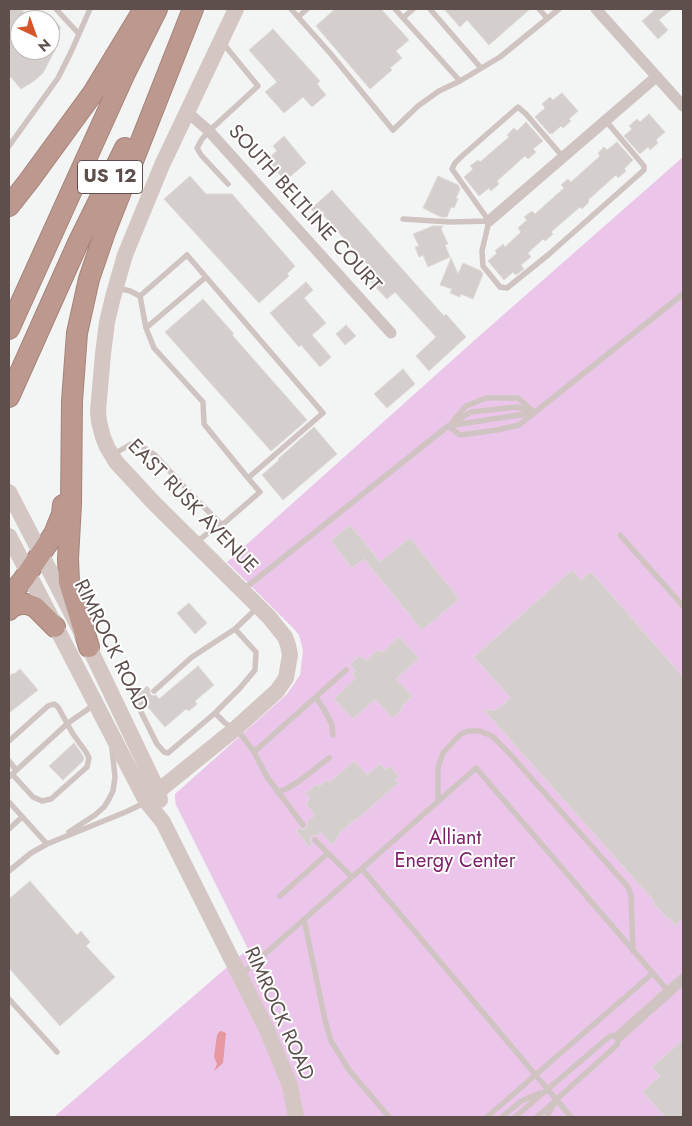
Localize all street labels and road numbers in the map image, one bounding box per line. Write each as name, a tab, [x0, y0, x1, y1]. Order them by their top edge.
street label: SOUTH BELTLINE COURT	[223, 120, 385, 298]
road number: US 12	[78, 160, 142, 193]
street label: EAST RUSK AVENUE	[122, 435, 262, 579]
street label: RIMROCK ROAD	[68, 576, 152, 716]
street label: RIMROCK ROAD	[238, 944, 318, 1084]

